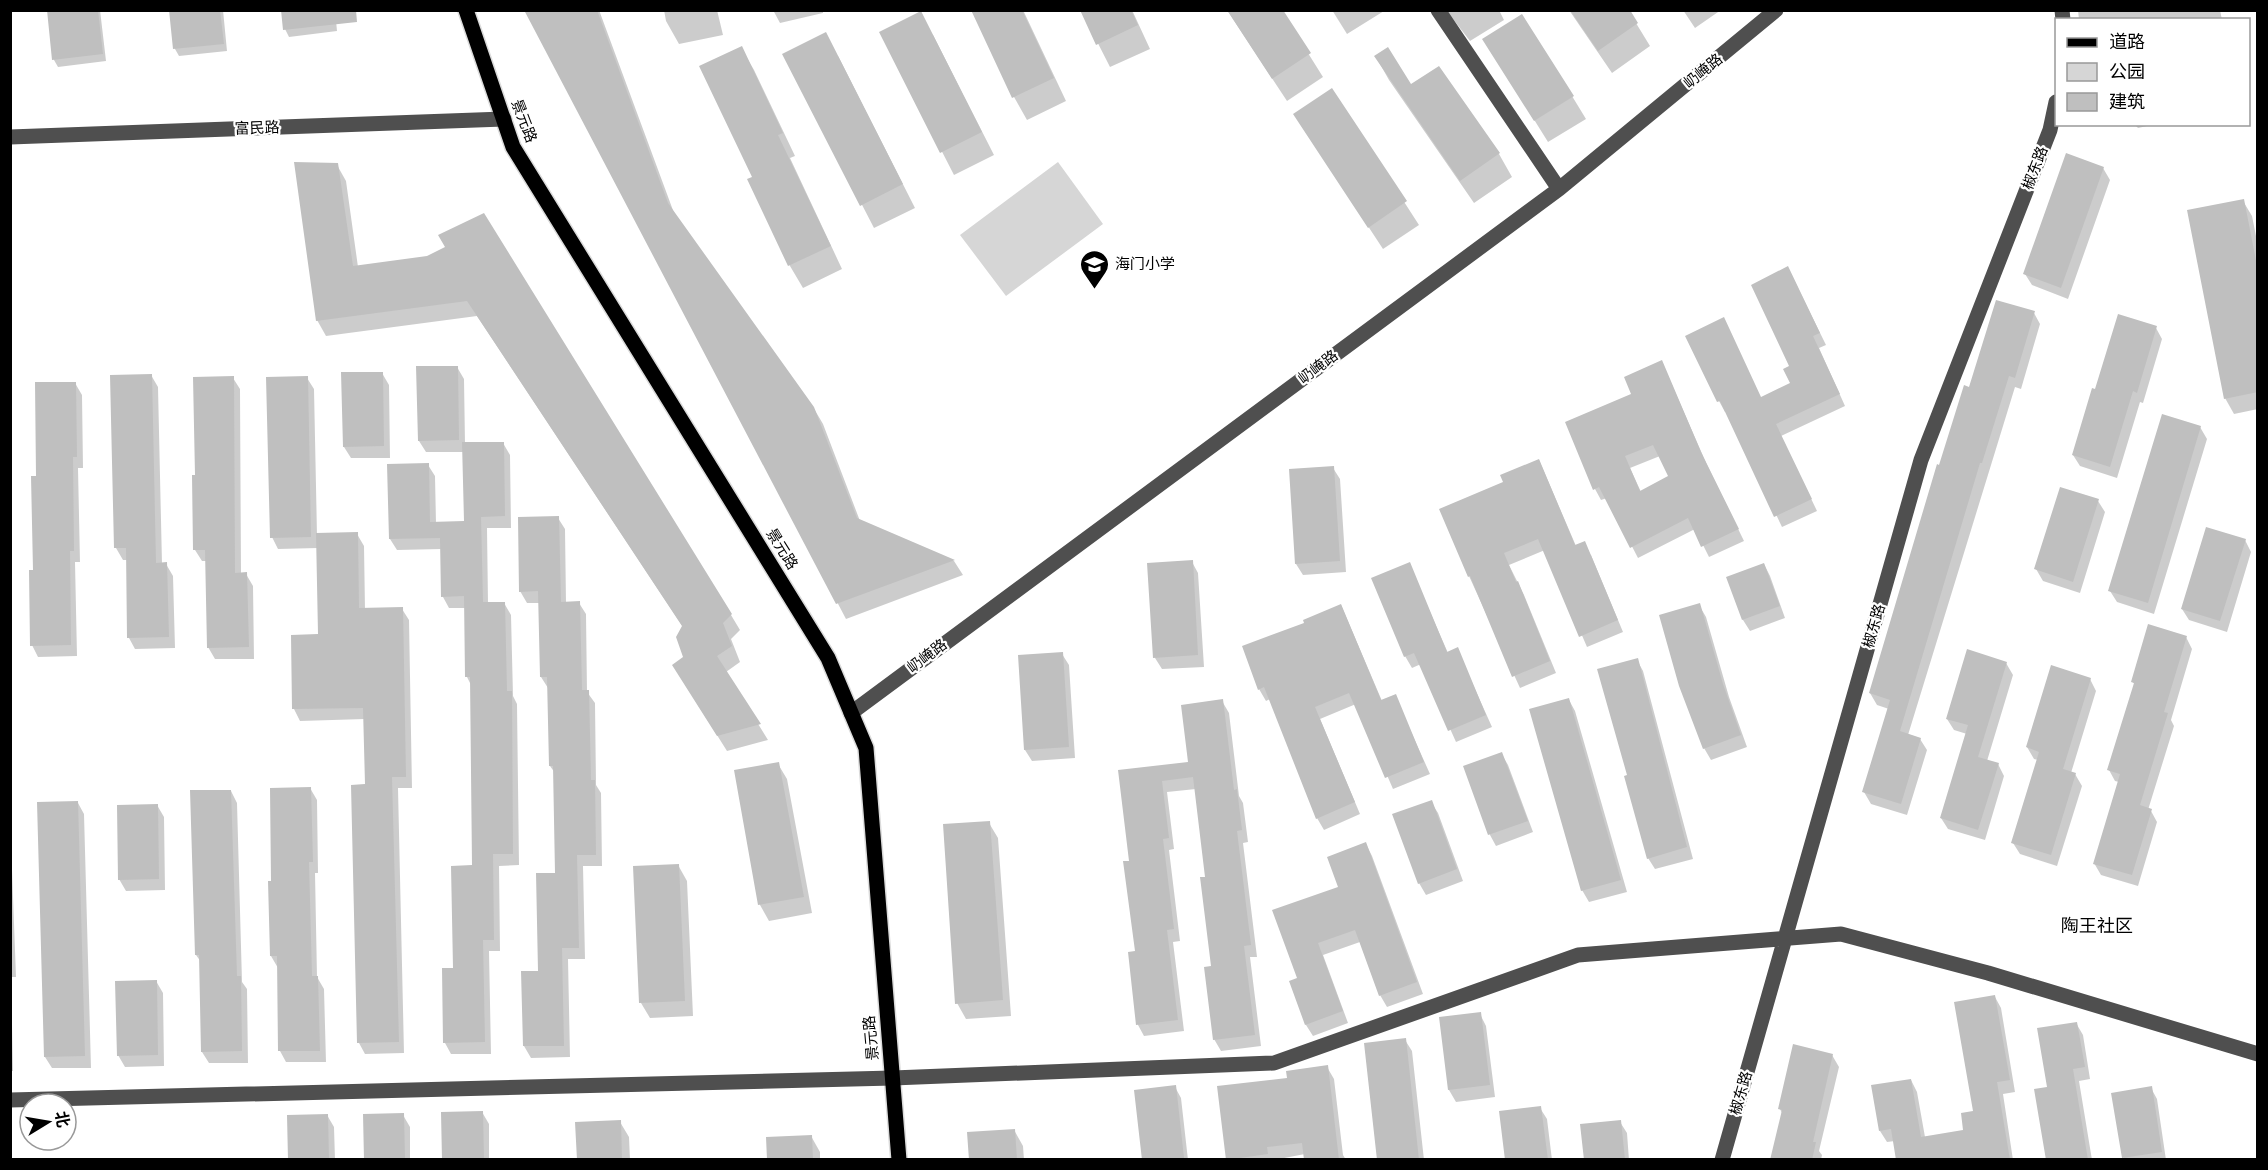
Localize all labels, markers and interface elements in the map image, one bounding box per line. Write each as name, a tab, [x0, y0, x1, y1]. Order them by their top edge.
legend	[2055, 18, 2250, 126]
text: 道路	[2109, 31, 2145, 53]
street label: 屷崦路	[1680, 50, 1726, 92]
text: 公园	[2109, 61, 2145, 83]
text: 建筑	[2109, 91, 2145, 113]
street label: 景元路	[508, 97, 540, 145]
street label: 富民路	[234, 118, 280, 138]
street label: 椒东路	[2019, 144, 2051, 192]
school or university icon: 海门小学	[1078, 248, 1110, 290]
place label: 海门小学	[1115, 255, 1175, 273]
street label: 屷崦路	[1295, 346, 1341, 388]
street label: 景元路	[762, 525, 802, 573]
street label: 椒东路	[1859, 602, 1889, 650]
street label: 屷崦路	[904, 635, 950, 677]
district label: 陶王社区	[2061, 915, 2133, 937]
street label: 景元路	[860, 1015, 882, 1061]
street label: 椒东路	[1726, 1069, 1756, 1117]
north arrow	[18, 1092, 78, 1152]
text: 北	[50, 1110, 73, 1129]

